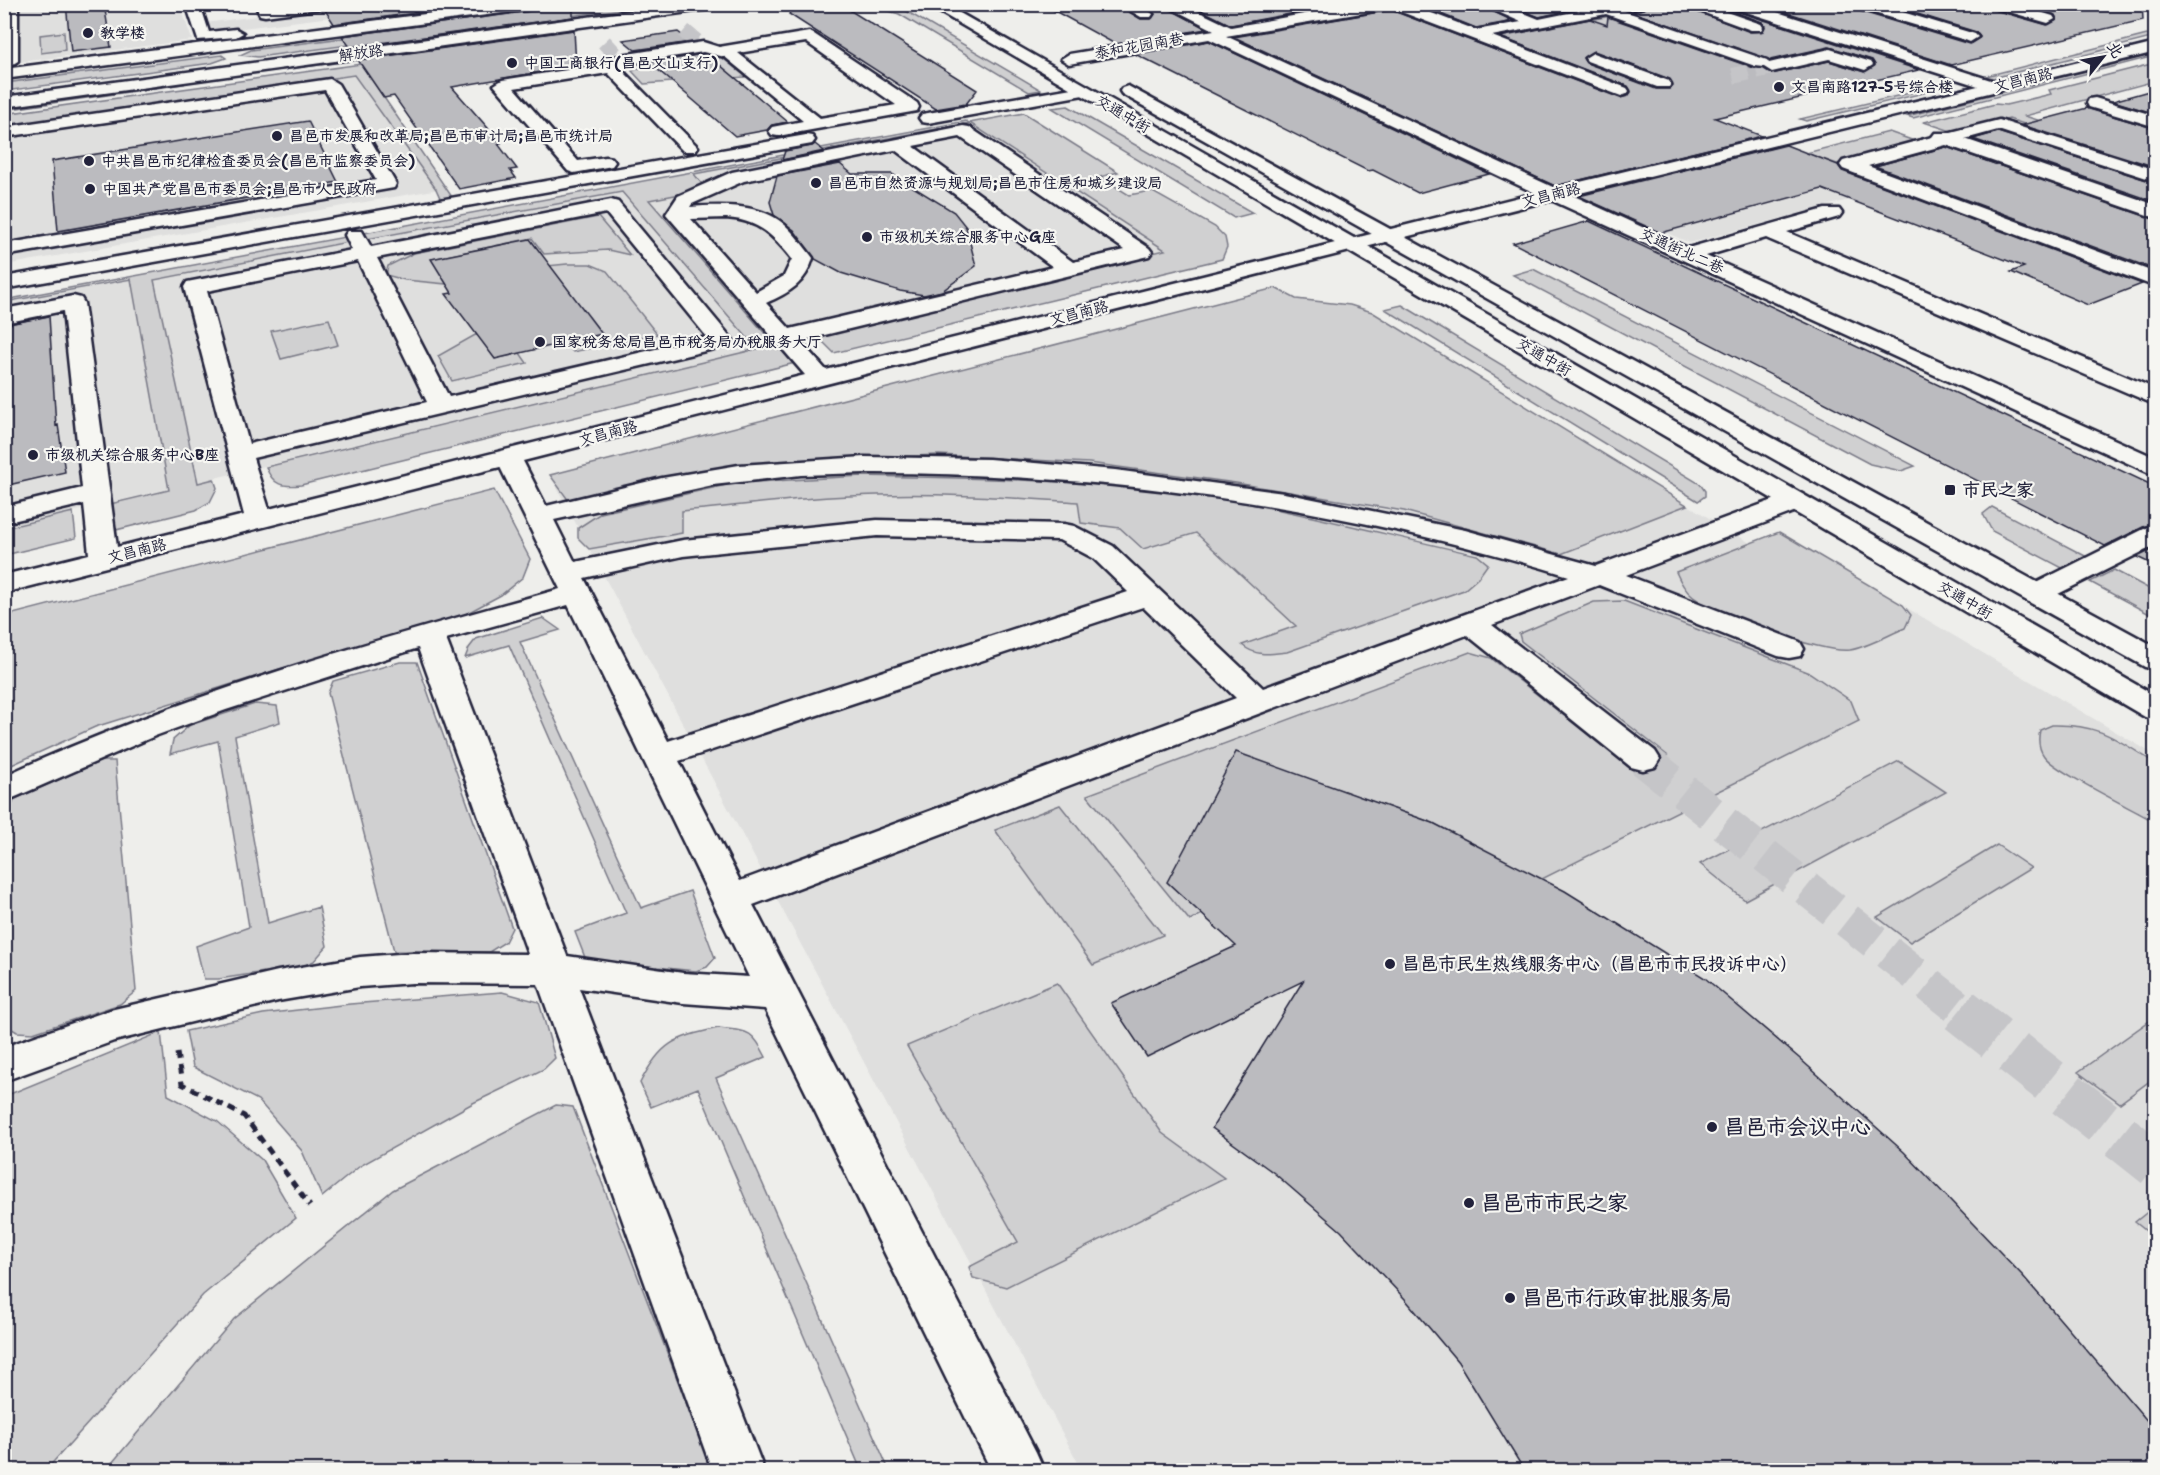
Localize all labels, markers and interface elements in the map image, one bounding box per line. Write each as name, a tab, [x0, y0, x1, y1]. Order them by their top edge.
place label: 教学楼	[100, 23, 145, 43]
marker: 教学楼	[81, 26, 95, 40]
north arrow	[2073, 27, 2133, 87]
street label: 泰和花园南巷	[1093, 28, 1185, 64]
text: 北	[2102, 37, 2129, 62]
street label: 解放路	[337, 40, 385, 66]
place label: 中国工商银行(昌邑文山支行)	[524, 53, 718, 73]
marker: 中国工商银行(昌邑文山支行)	[505, 56, 519, 70]
street label: 文昌南路	[1991, 63, 2055, 97]
place label: 文昌南路127-5号综合楼	[1791, 77, 1953, 97]
marker: 文昌南路127-5号综合楼	[1772, 80, 1786, 94]
street label: 交通中街	[1092, 90, 1154, 138]
place label: 昌邑市发展和改革局;昌邑市审计局;昌邑市统计局	[289, 126, 613, 146]
marker: 昌邑市发展和改革局;昌邑市审计局;昌邑市统计局	[270, 129, 284, 143]
place label: 中共昌邑市纪律检查委员会(昌邑市监察委员会)	[101, 151, 415, 171]
marker: 中共昌邑市纪律检查委员会(昌邑市监察委员会)	[82, 154, 96, 168]
place label: 昌邑市自然资源与规划局;昌邑市住房和城乡建设局	[828, 173, 1163, 193]
marker: 昌邑市自然资源与规划局;昌邑市住房和城乡建设局	[809, 176, 823, 190]
street label: 文昌南路	[1519, 178, 1583, 212]
place label: 中国共产党昌邑市委员会;昌邑市人民政府	[102, 179, 377, 199]
marker: 中国共产党昌邑市委员会;昌邑市人民政府	[83, 182, 97, 196]
street label: 交通街北二巷	[1637, 224, 1727, 278]
place label: 市级机关综合服务中心G座	[879, 227, 1056, 247]
marker: 市级机关综合服务中心G座	[860, 230, 874, 244]
street label: 文昌南路	[1047, 296, 1111, 330]
place label: 国家税务总局昌邑市税务局办税服务大厅	[552, 332, 822, 352]
street label: 交通中街	[1513, 333, 1575, 381]
marker: 国家税务总局昌邑市税务局办税服务大厅	[533, 335, 547, 349]
street label: 文昌南路	[576, 416, 640, 450]
place label: 市级机关综合服务中心B座	[45, 445, 219, 465]
marker: 市级机关综合服务中心B座	[26, 448, 40, 462]
place label: 市民之家	[1962, 478, 2034, 502]
marker: 市民之家	[1943, 483, 1957, 497]
street label: 文昌南路	[105, 534, 169, 568]
street label: 交通中街	[1934, 576, 1996, 624]
place label: 昌邑市民生热线服务中心（昌邑市市民投诉中心）	[1402, 952, 1798, 976]
marker: 昌邑市民生热线服务中心（昌邑市市民投诉中心）	[1383, 957, 1397, 971]
place label: 昌邑市会议中心	[1724, 1113, 1871, 1141]
marker: 昌邑市会议中心	[1705, 1120, 1719, 1134]
place label: 昌邑市市民之家	[1481, 1189, 1628, 1217]
marker: 昌邑市市民之家	[1462, 1196, 1476, 1210]
place label: 昌邑市行政审批服务局	[1522, 1284, 1732, 1312]
marker: 昌邑市行政审批服务局	[1503, 1291, 1517, 1305]

